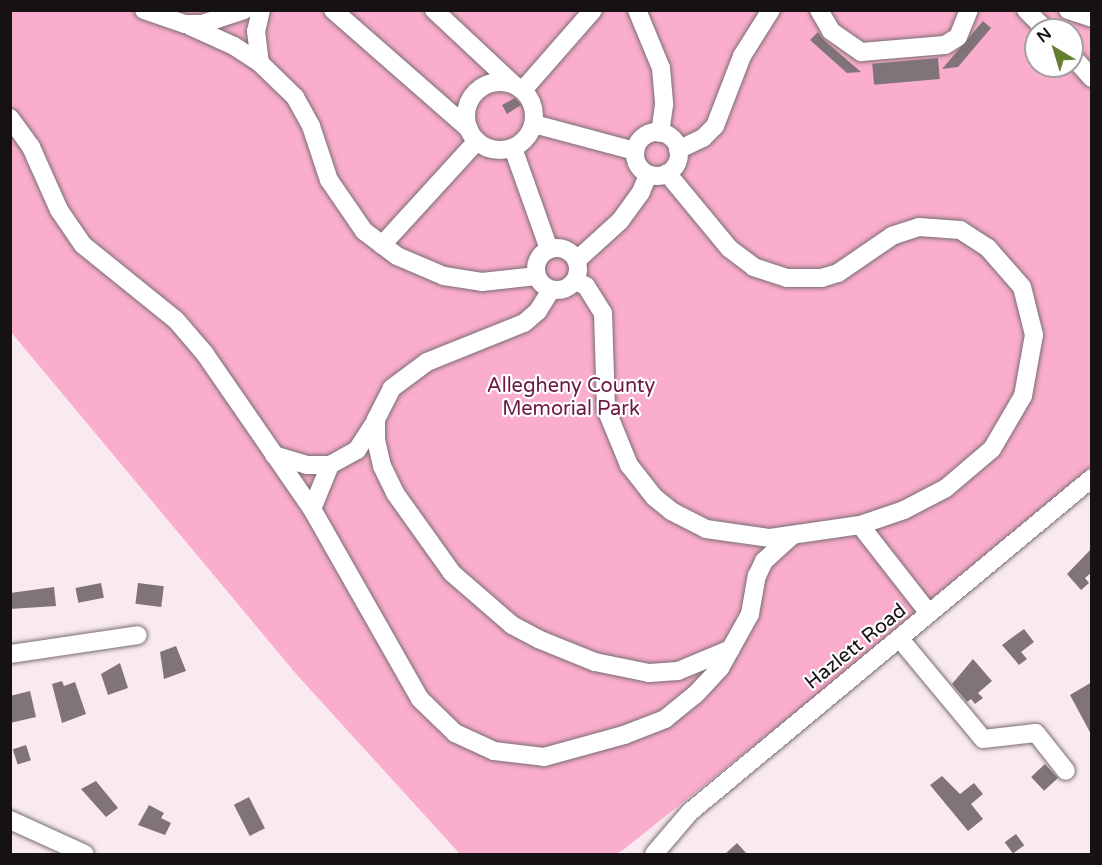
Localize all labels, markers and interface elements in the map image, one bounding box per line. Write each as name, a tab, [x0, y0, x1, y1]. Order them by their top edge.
north arrow	[1024, 18, 1084, 78]
text: N	[1033, 24, 1055, 47]
park label: Allegheny County Memorial Park	[487, 374, 655, 421]
street label: Hazlett Road	[801, 599, 911, 695]

